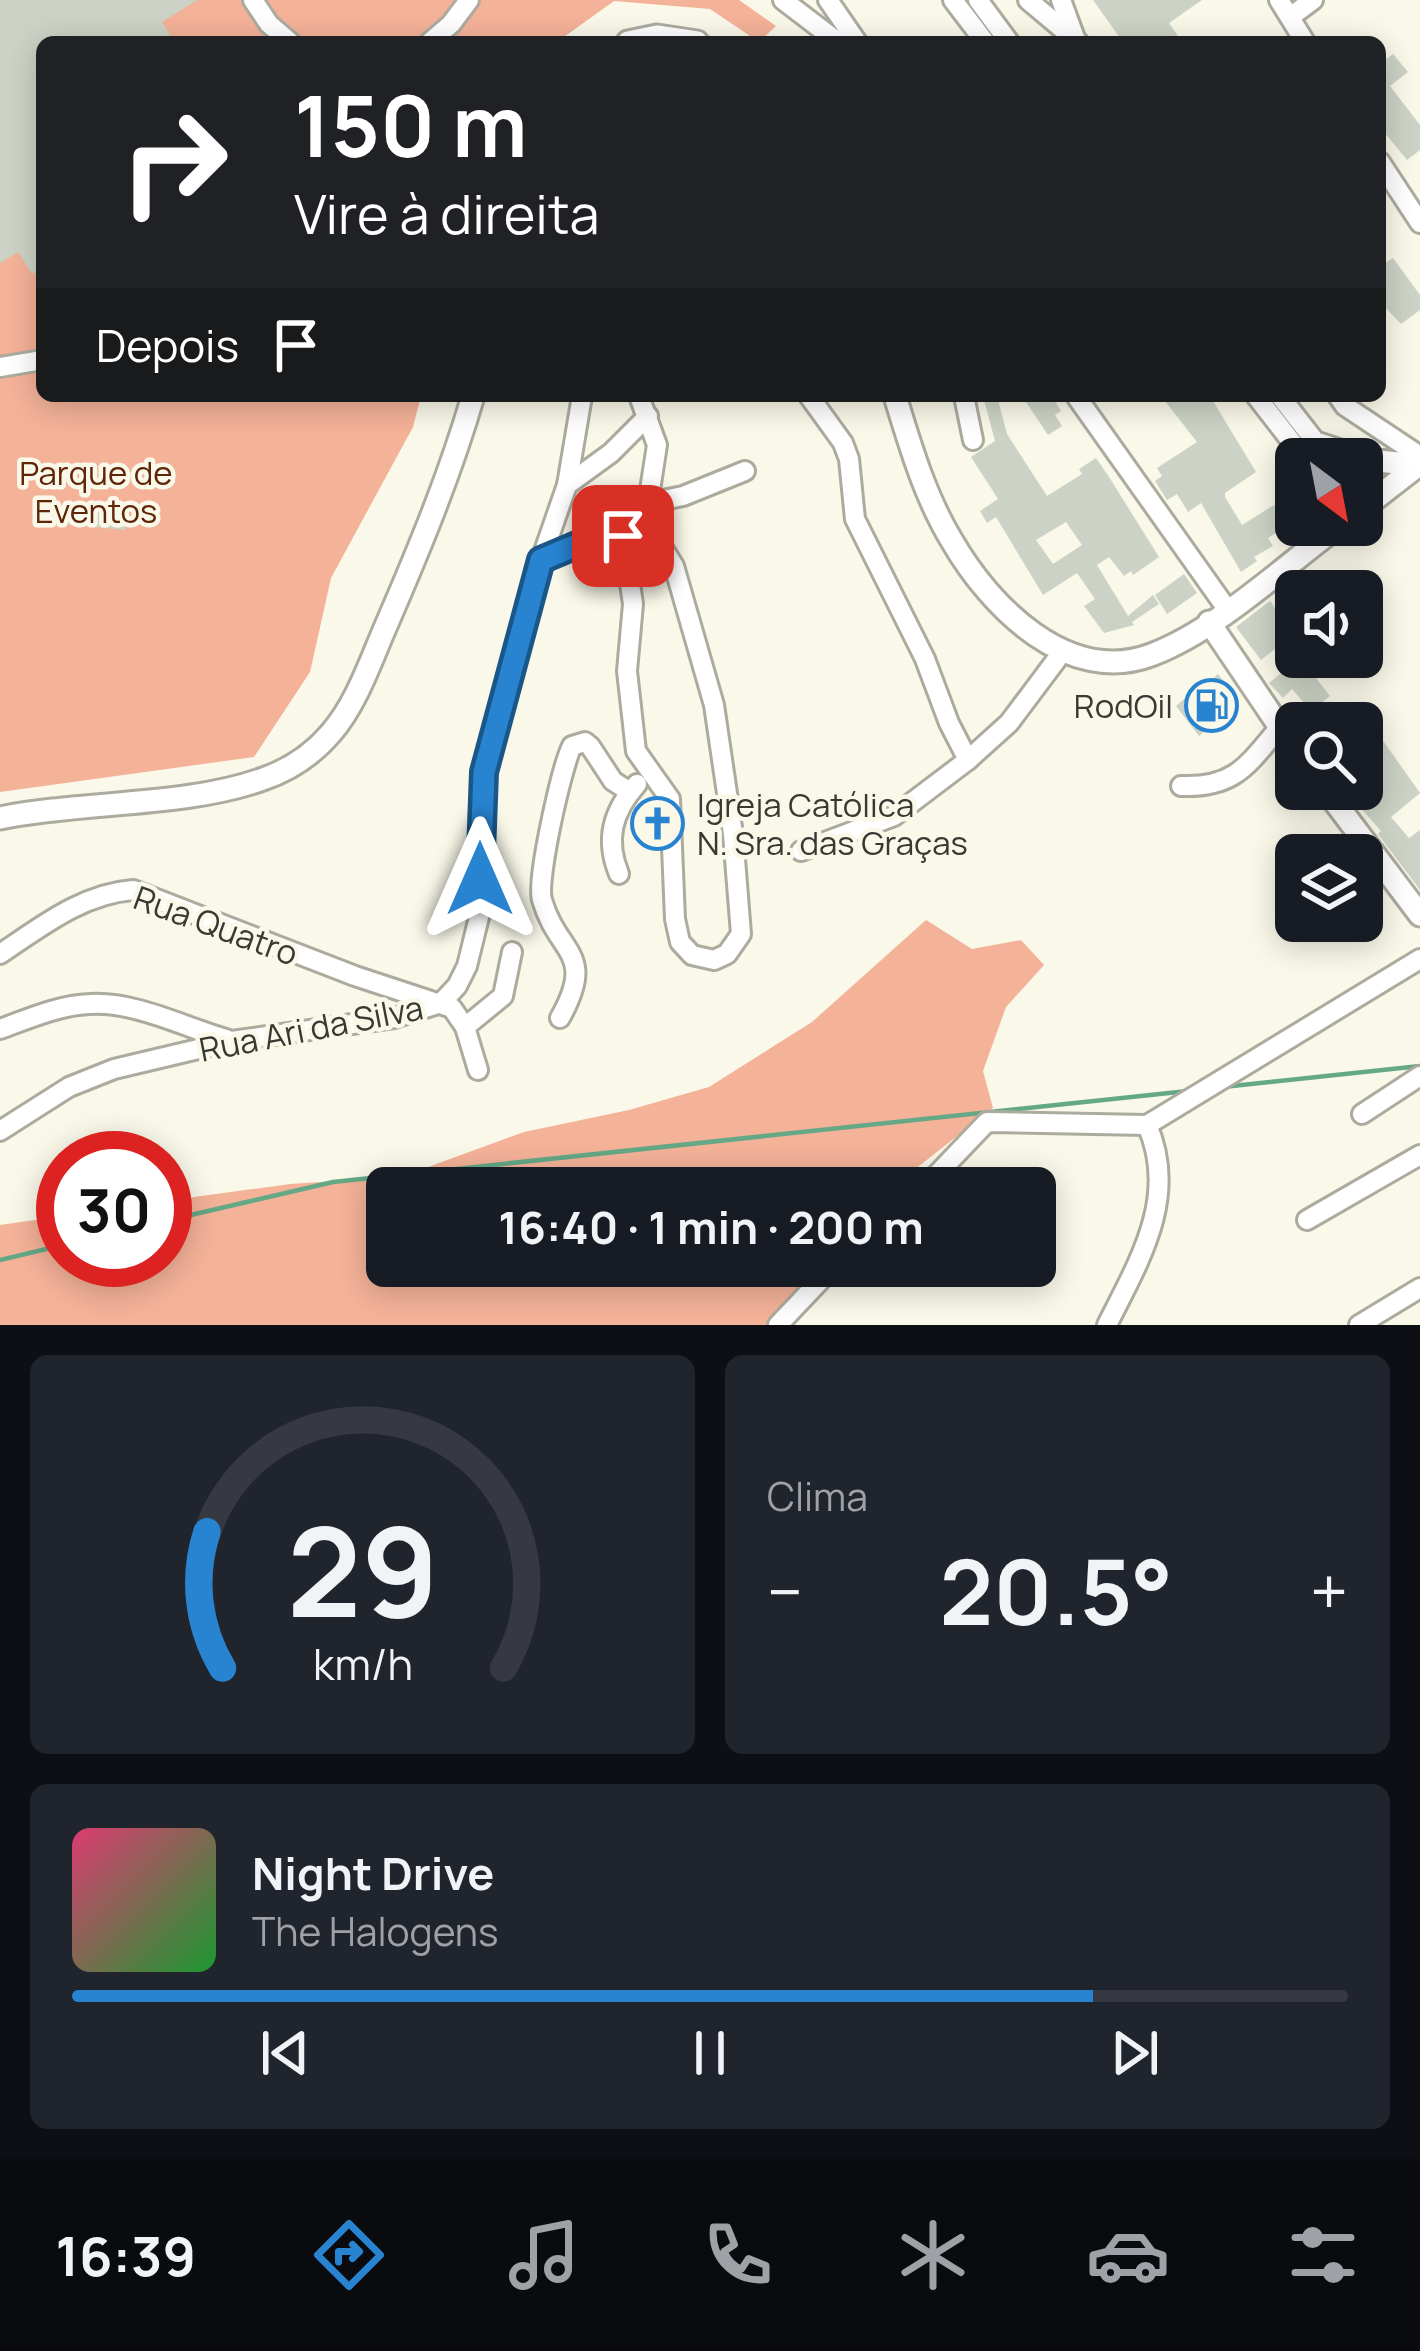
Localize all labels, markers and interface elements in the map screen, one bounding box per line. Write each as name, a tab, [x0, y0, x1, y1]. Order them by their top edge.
text: 150 m	[294, 67, 528, 182]
icon: right	[96, 84, 252, 240]
text: Vire à direita	[294, 176, 600, 250]
icon: arrive	[263, 312, 329, 378]
text: Depois	[96, 314, 239, 376]
north arrow	[1275, 438, 1383, 546]
map controls	[1275, 438, 1383, 942]
park label: Parque de Eventos	[19, 450, 173, 533]
pin	[572, 485, 674, 587]
icon: arrive	[590, 503, 656, 569]
button: sound	[1275, 570, 1383, 678]
fuel station icon: RodOil	[1184, 677, 1240, 733]
place label: RodOil	[1074, 683, 1173, 728]
button: search	[1275, 702, 1383, 810]
place label: Igreja Católica N. Sra. das Graças	[697, 782, 968, 865]
church icon: Igreja Católica N. Sra. das Graças	[630, 795, 686, 851]
position arrow	[417, 816, 543, 942]
button: layers	[1275, 834, 1383, 942]
street label: Rua Quatro	[128, 875, 304, 975]
street label: Rua Ari da Silva	[195, 984, 427, 1072]
speed limit sign: 30	[36, 1131, 192, 1287]
text: 16:40 · 1 min · 200 m	[498, 1196, 924, 1258]
text: Clima	[767, 1469, 868, 1523]
text: 29	[287, 1484, 438, 1654]
text: 20.5°	[940, 1529, 1173, 1652]
text: −	[767, 1546, 803, 1636]
text: +	[1310, 1546, 1348, 1636]
text: km/h	[313, 1633, 412, 1692]
text: Night Drive	[252, 1842, 494, 1904]
text: The Halogens	[252, 1904, 499, 1958]
icon: previous	[252, 2020, 318, 2086]
icon: pause	[677, 2020, 743, 2086]
icon: next	[1102, 2020, 1168, 2086]
icon: directions	[307, 2213, 391, 2297]
icon: music	[502, 2213, 586, 2297]
icon: phone	[696, 2213, 780, 2297]
icon: climate	[891, 2213, 975, 2297]
icon: car	[1086, 2213, 1170, 2297]
icon: filters	[1281, 2213, 1365, 2297]
text: 16:39	[55, 2218, 196, 2292]

